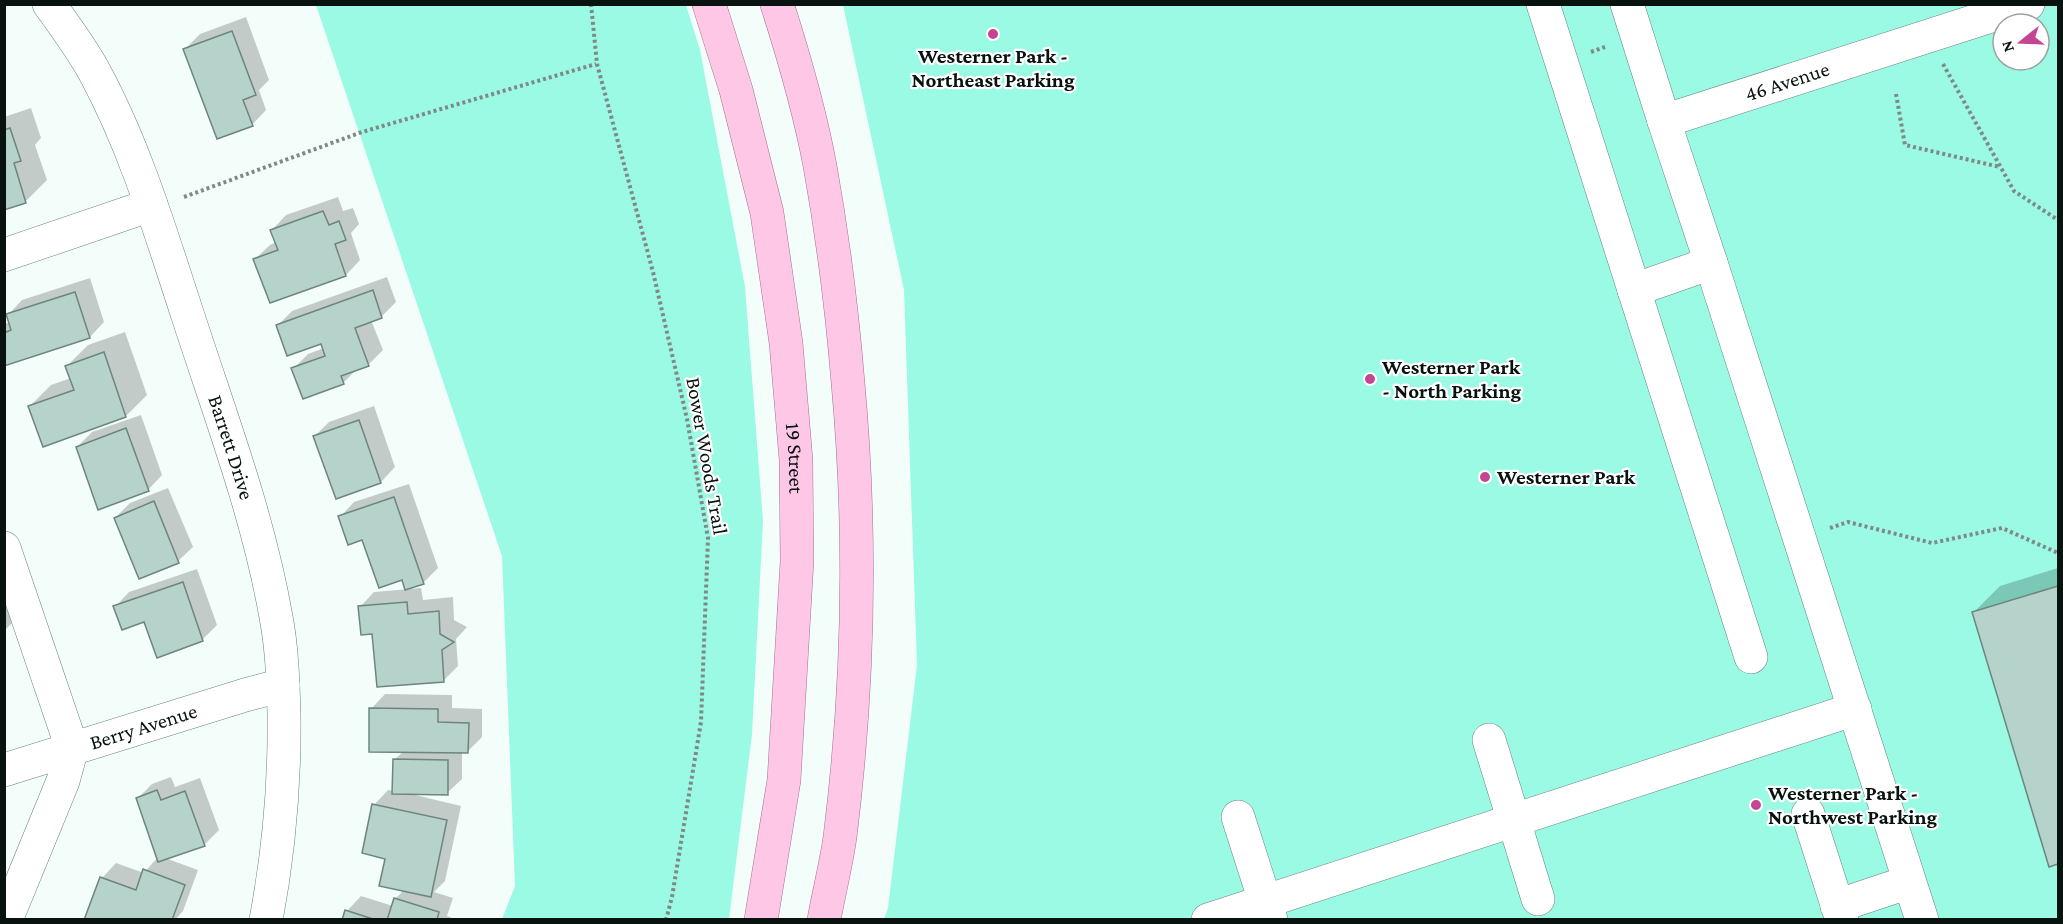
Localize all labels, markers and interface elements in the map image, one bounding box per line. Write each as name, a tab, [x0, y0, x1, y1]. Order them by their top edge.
north arrow	[1991, 12, 2051, 72]
marker: Westerner Park - Northeast Parking	[986, 27, 1000, 41]
text: N	[1997, 39, 2017, 54]
place label: Westerner Park - Northeast Parking	[911, 44, 1075, 92]
street label: 46 Avenue	[1742, 57, 1832, 106]
place label: Westerner Park - North Parking	[1381, 355, 1521, 403]
marker: Westerner Park - North Parking	[1363, 372, 1377, 386]
street label: Bower Woods Trail	[681, 375, 733, 537]
street label: Barrett Drive	[203, 392, 259, 503]
street label: 19 Street	[781, 422, 808, 495]
place label: Westerner Park	[1496, 465, 1636, 489]
marker: Westerner Park	[1478, 470, 1492, 484]
street label: Berry Avenue	[87, 699, 200, 755]
place label: Westerner Park - Northwest Parking	[1767, 781, 1937, 829]
marker: Westerner Park - Northwest Parking	[1749, 798, 1763, 812]

